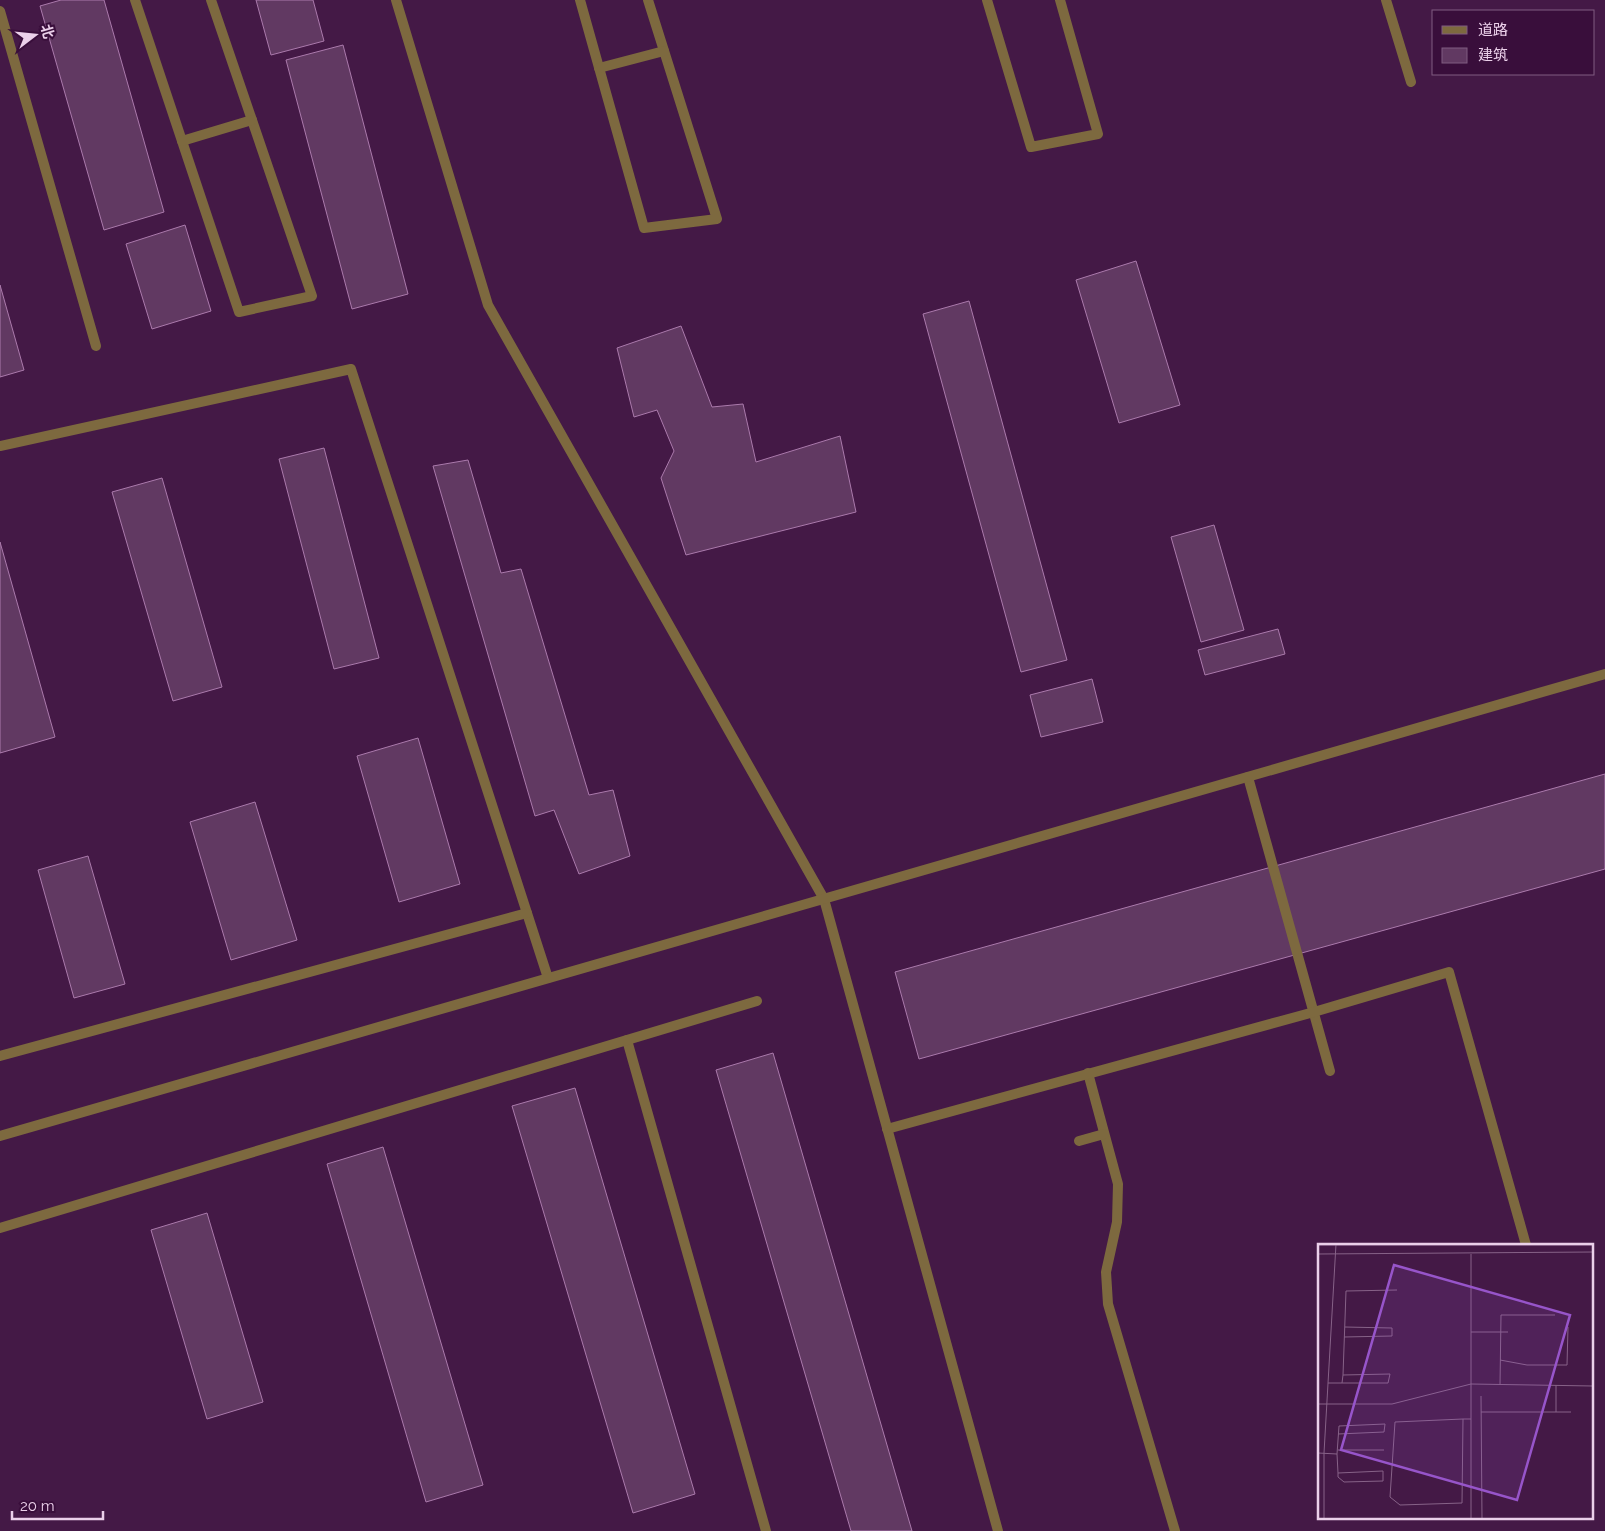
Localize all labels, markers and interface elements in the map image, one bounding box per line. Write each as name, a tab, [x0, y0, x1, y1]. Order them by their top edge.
north arrow	[10, 10, 60, 60]
legend	[1432, 10, 1595, 75]
text: 道路	[1478, 21, 1508, 39]
text: 北	[38, 22, 57, 40]
text: 建筑	[1478, 46, 1508, 64]
inset map	[1318, 1244, 1592, 1518]
scale bar	[12, 1488, 104, 1520]
text: 20 m	[20, 1497, 55, 1515]

